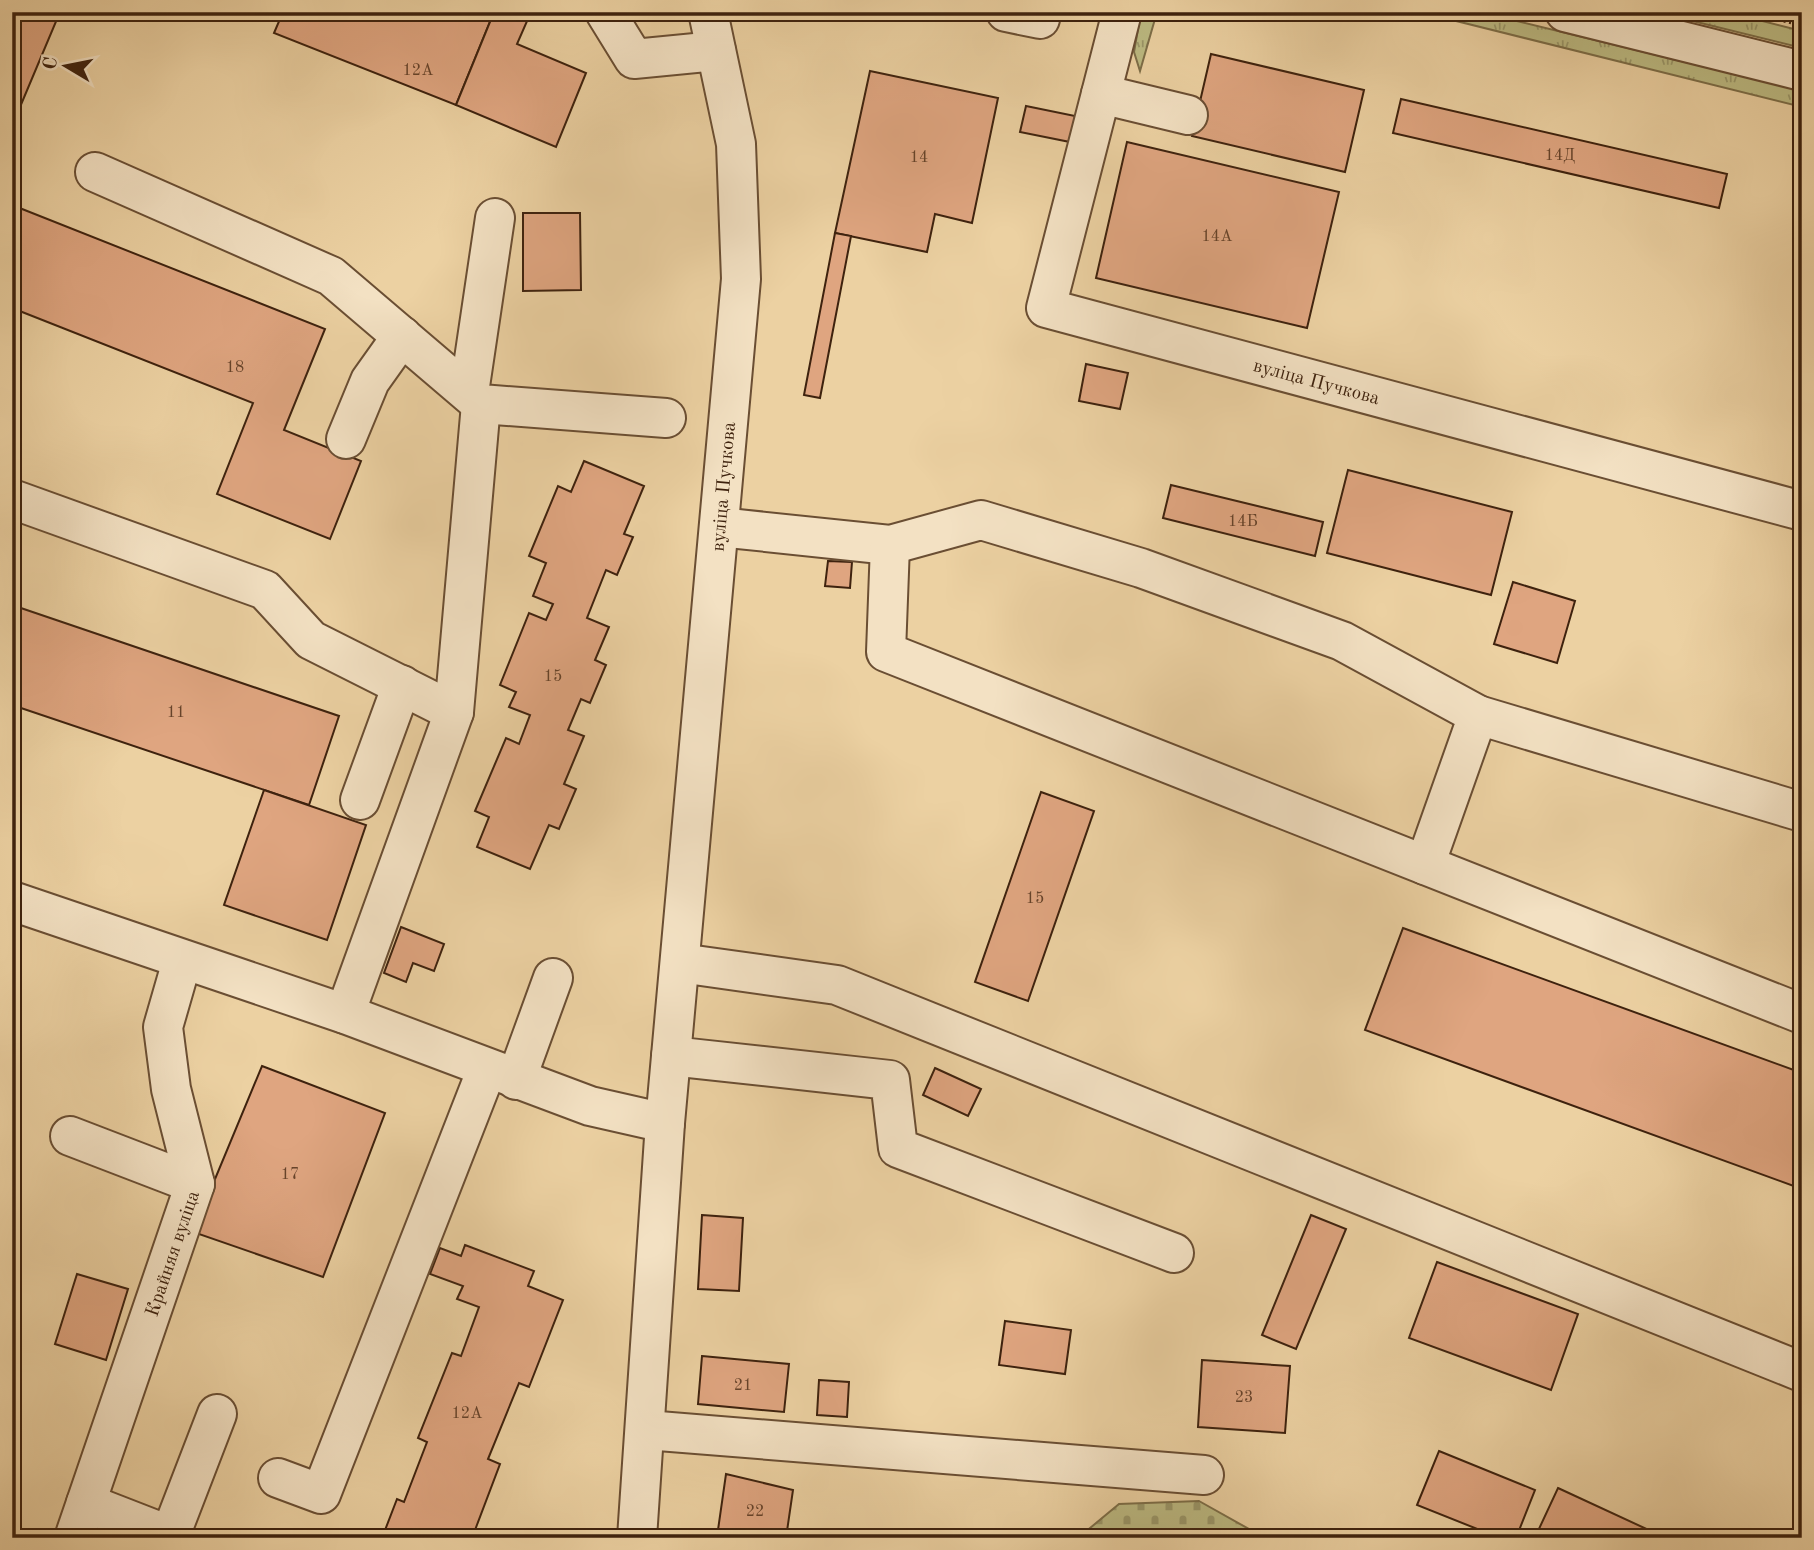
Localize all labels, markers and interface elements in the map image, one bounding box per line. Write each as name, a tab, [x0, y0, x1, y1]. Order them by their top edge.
north arrow	[32, 32, 102, 102]
text: С	[41, 56, 62, 71]
house number: 12А	[403, 63, 433, 79]
house number: 14Д	[1545, 148, 1575, 164]
house number: 14	[910, 150, 928, 166]
house number: 14А	[1202, 229, 1232, 245]
street label: вуліца Пучкова	[1251, 357, 1382, 409]
house number: 18	[226, 360, 244, 376]
street label: вуліца Пучкова	[710, 421, 740, 552]
house number: 14Б	[1228, 514, 1258, 530]
house number: 15	[544, 669, 562, 685]
house number: 11	[167, 705, 185, 721]
house number: 15	[1026, 891, 1044, 907]
house number: 17	[281, 1167, 299, 1183]
street label: Крайняя вуліца	[143, 1188, 204, 1319]
house number: 21	[734, 1378, 752, 1394]
house number: 23	[1235, 1390, 1253, 1406]
house number: 12А	[452, 1406, 482, 1422]
house number: 22	[746, 1504, 764, 1520]

